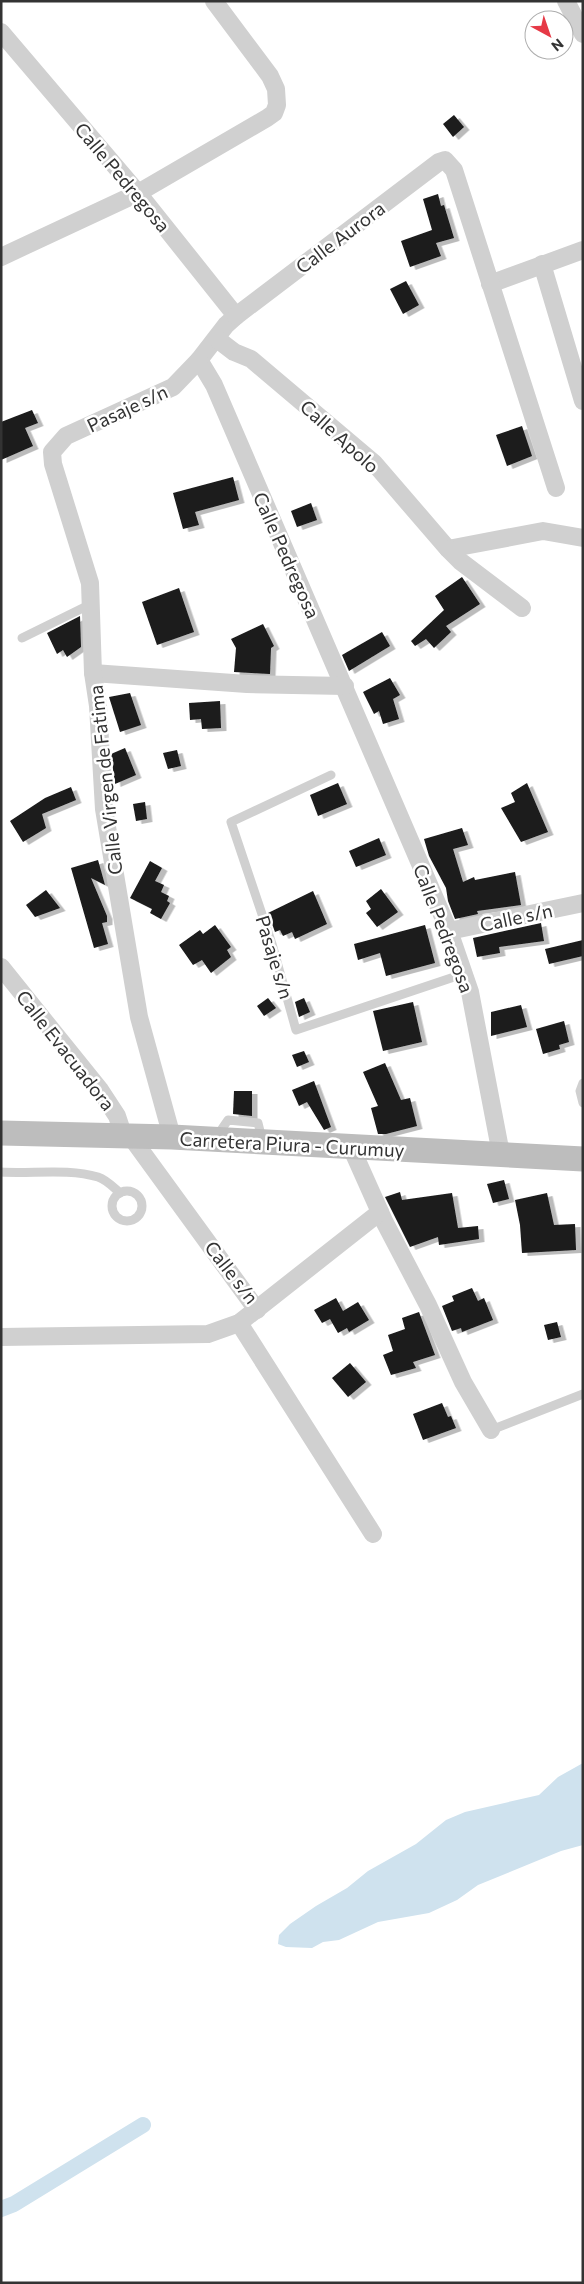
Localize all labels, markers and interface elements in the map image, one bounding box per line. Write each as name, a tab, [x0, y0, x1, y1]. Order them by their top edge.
north arrow	[524, 10, 574, 60]
text: N	[548, 35, 567, 55]
street label: Calle Pedregosa	[70, 118, 176, 236]
street label: Calle Aurora	[291, 196, 389, 278]
street label: Pasaje s/n	[83, 379, 171, 437]
street label: Calle Apolo	[296, 395, 384, 477]
street label: Calle Pedregosa	[249, 488, 325, 622]
street label: Calle Virgen de Fatima	[84, 684, 126, 876]
street label: Calle Pedregosa	[409, 860, 479, 996]
street label: Calle s/n	[478, 898, 554, 936]
street label: Pasaje s/n	[251, 912, 299, 1002]
street label: Calle Evacuadora	[12, 985, 120, 1115]
street label: Carretera Piura - Curumuy	[179, 1127, 405, 1161]
street label: Calle s/n	[200, 1236, 264, 1308]

